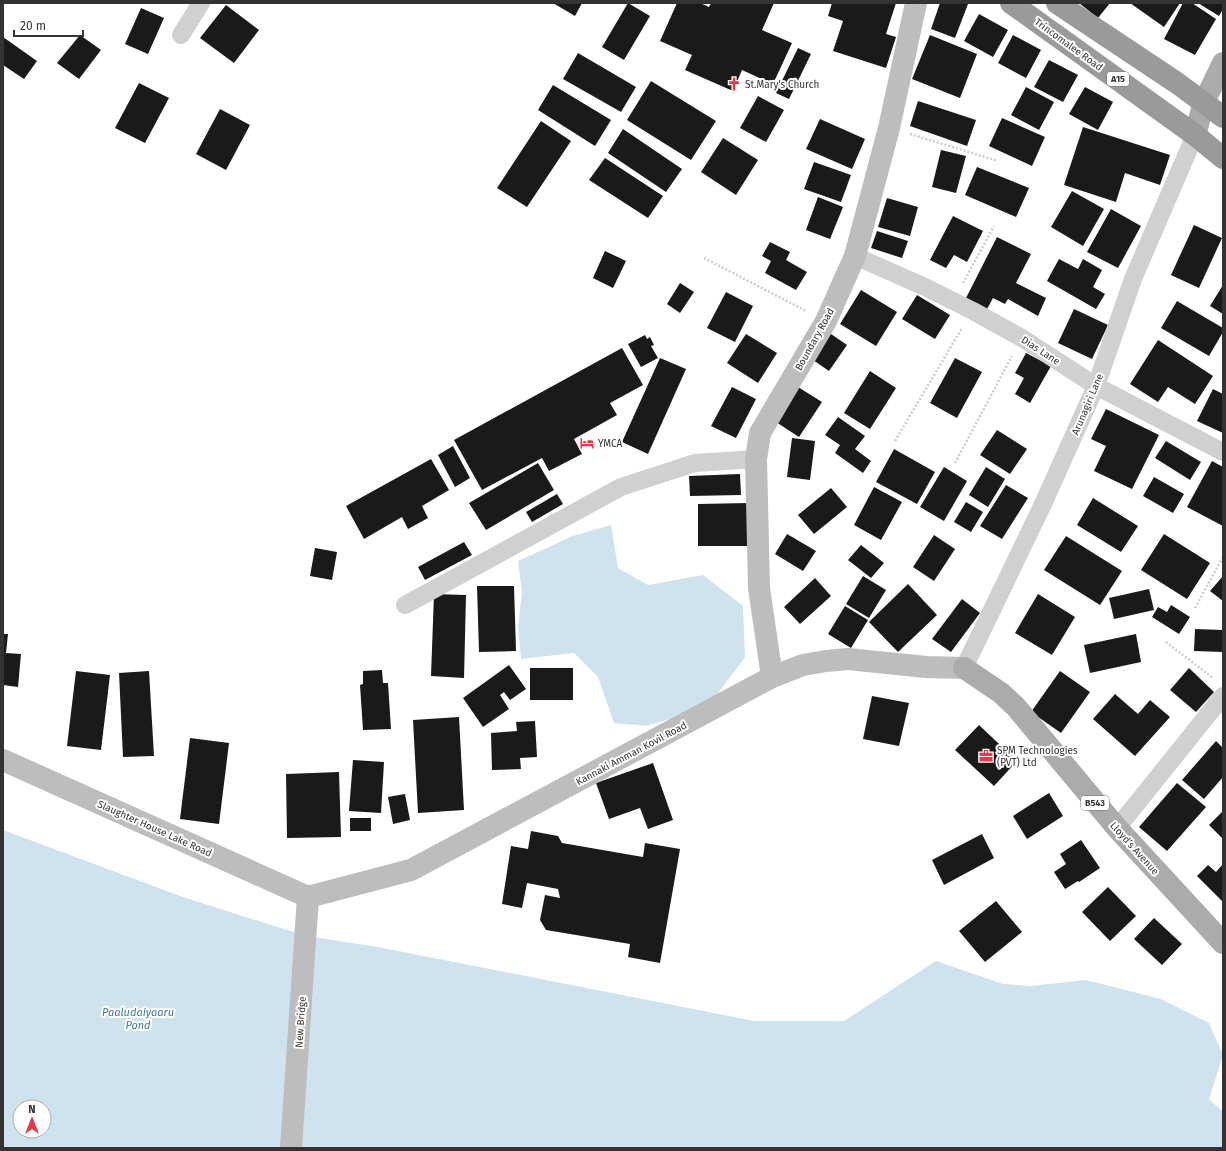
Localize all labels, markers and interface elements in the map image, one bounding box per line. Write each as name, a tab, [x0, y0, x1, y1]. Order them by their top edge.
scale bar	[14, 12, 83, 38]
street label: Trincomalee Road	[1032, 16, 1105, 74]
text: 20 m	[20, 19, 46, 33]
road number: A15	[1107, 72, 1129, 86]
church icon: St.Mary's Church	[726, 76, 742, 92]
place label: St.Mary's Church	[745, 79, 819, 91]
street label: Boundary Road	[793, 306, 837, 373]
street label: Dias Lane	[1019, 334, 1062, 368]
street label: Arunagiri Lane	[1070, 372, 1106, 437]
hotel icon: YMCA	[579, 435, 595, 451]
place label: YMCA	[598, 438, 623, 450]
street label: Kannaki Amman Kovil Road	[574, 720, 689, 788]
place label: SPM Technologies (PVT) Ltd	[997, 745, 1078, 769]
office icon: SPM Technologies (PVT) Ltd	[978, 748, 994, 764]
road number: B543	[1081, 796, 1109, 810]
street label: Slaughter House Lake Road	[96, 798, 214, 860]
street label: Lloyd’s Avenue	[1107, 820, 1161, 878]
street label: New Bridge	[293, 996, 309, 1048]
water label: Paaludaiyaaru Pond	[102, 1006, 174, 1032]
north arrow	[12, 1099, 52, 1139]
text: N	[28, 1103, 36, 1116]

